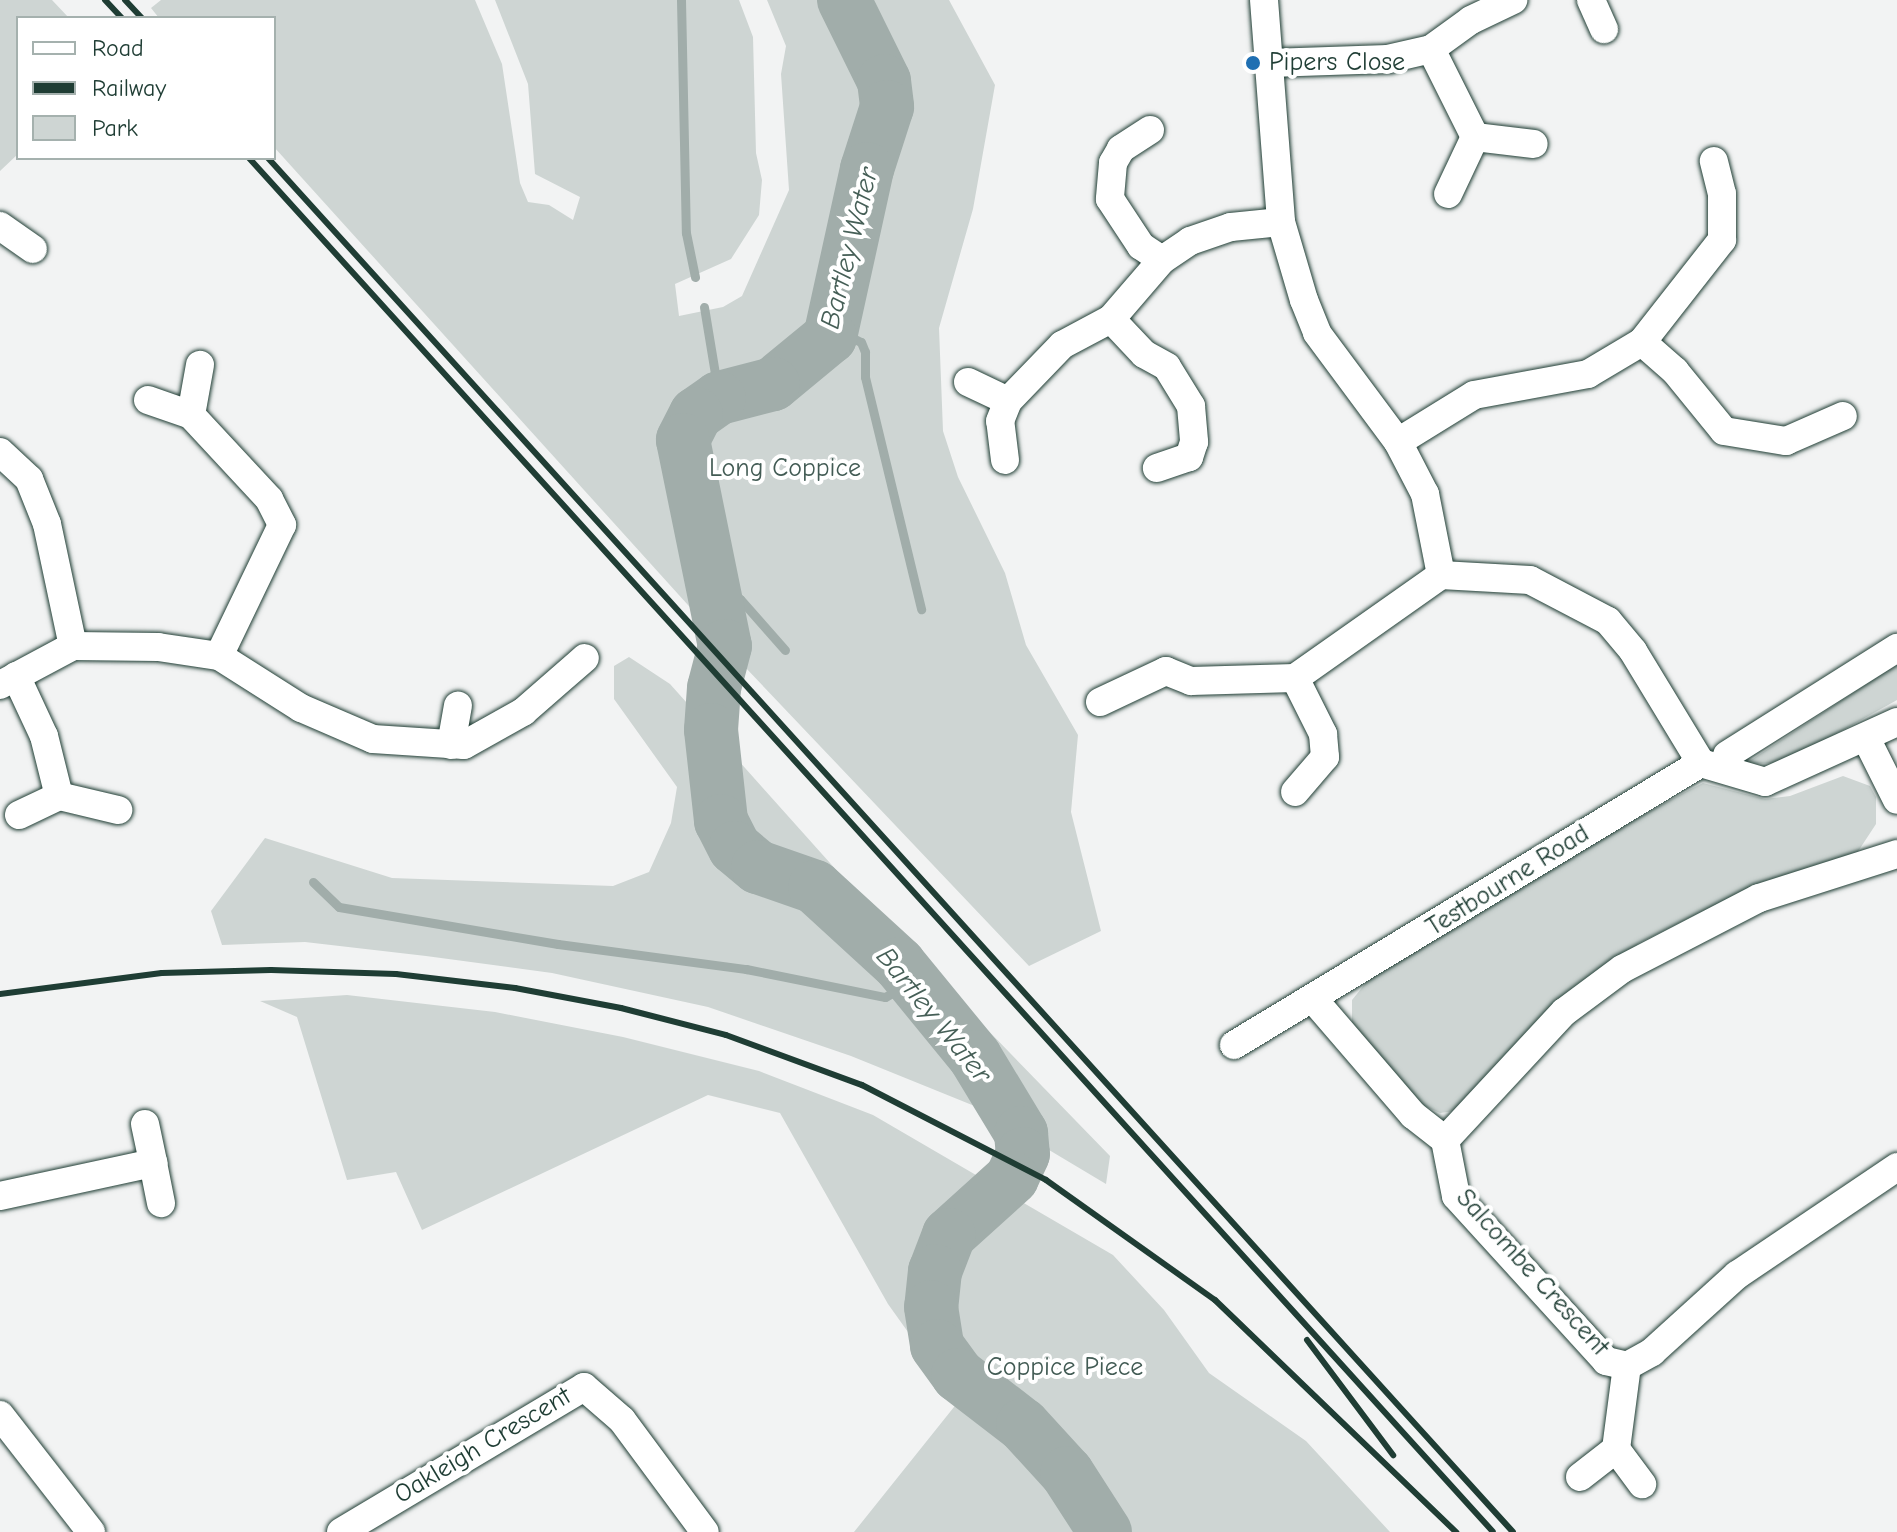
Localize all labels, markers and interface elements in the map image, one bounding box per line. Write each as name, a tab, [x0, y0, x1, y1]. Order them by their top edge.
legend	[16, 16, 276, 160]
text: Road	[92, 34, 144, 62]
place label: Pipers Close	[1269, 47, 1405, 79]
marker: Pipers Close	[1244, 54, 1262, 72]
text: Railway	[92, 74, 166, 102]
text: Park	[92, 114, 138, 142]
water label: Bartley Water	[813, 164, 885, 332]
park label: Long Coppice	[709, 453, 861, 485]
street label: Testbourne Road	[1421, 818, 1595, 944]
water label: Bartley Water	[869, 940, 999, 1090]
street label: Salcombe Crescent	[1449, 1183, 1615, 1363]
park label: Coppice Piece	[987, 1352, 1143, 1384]
street label: Oakleigh Crescent	[389, 1381, 577, 1511]

